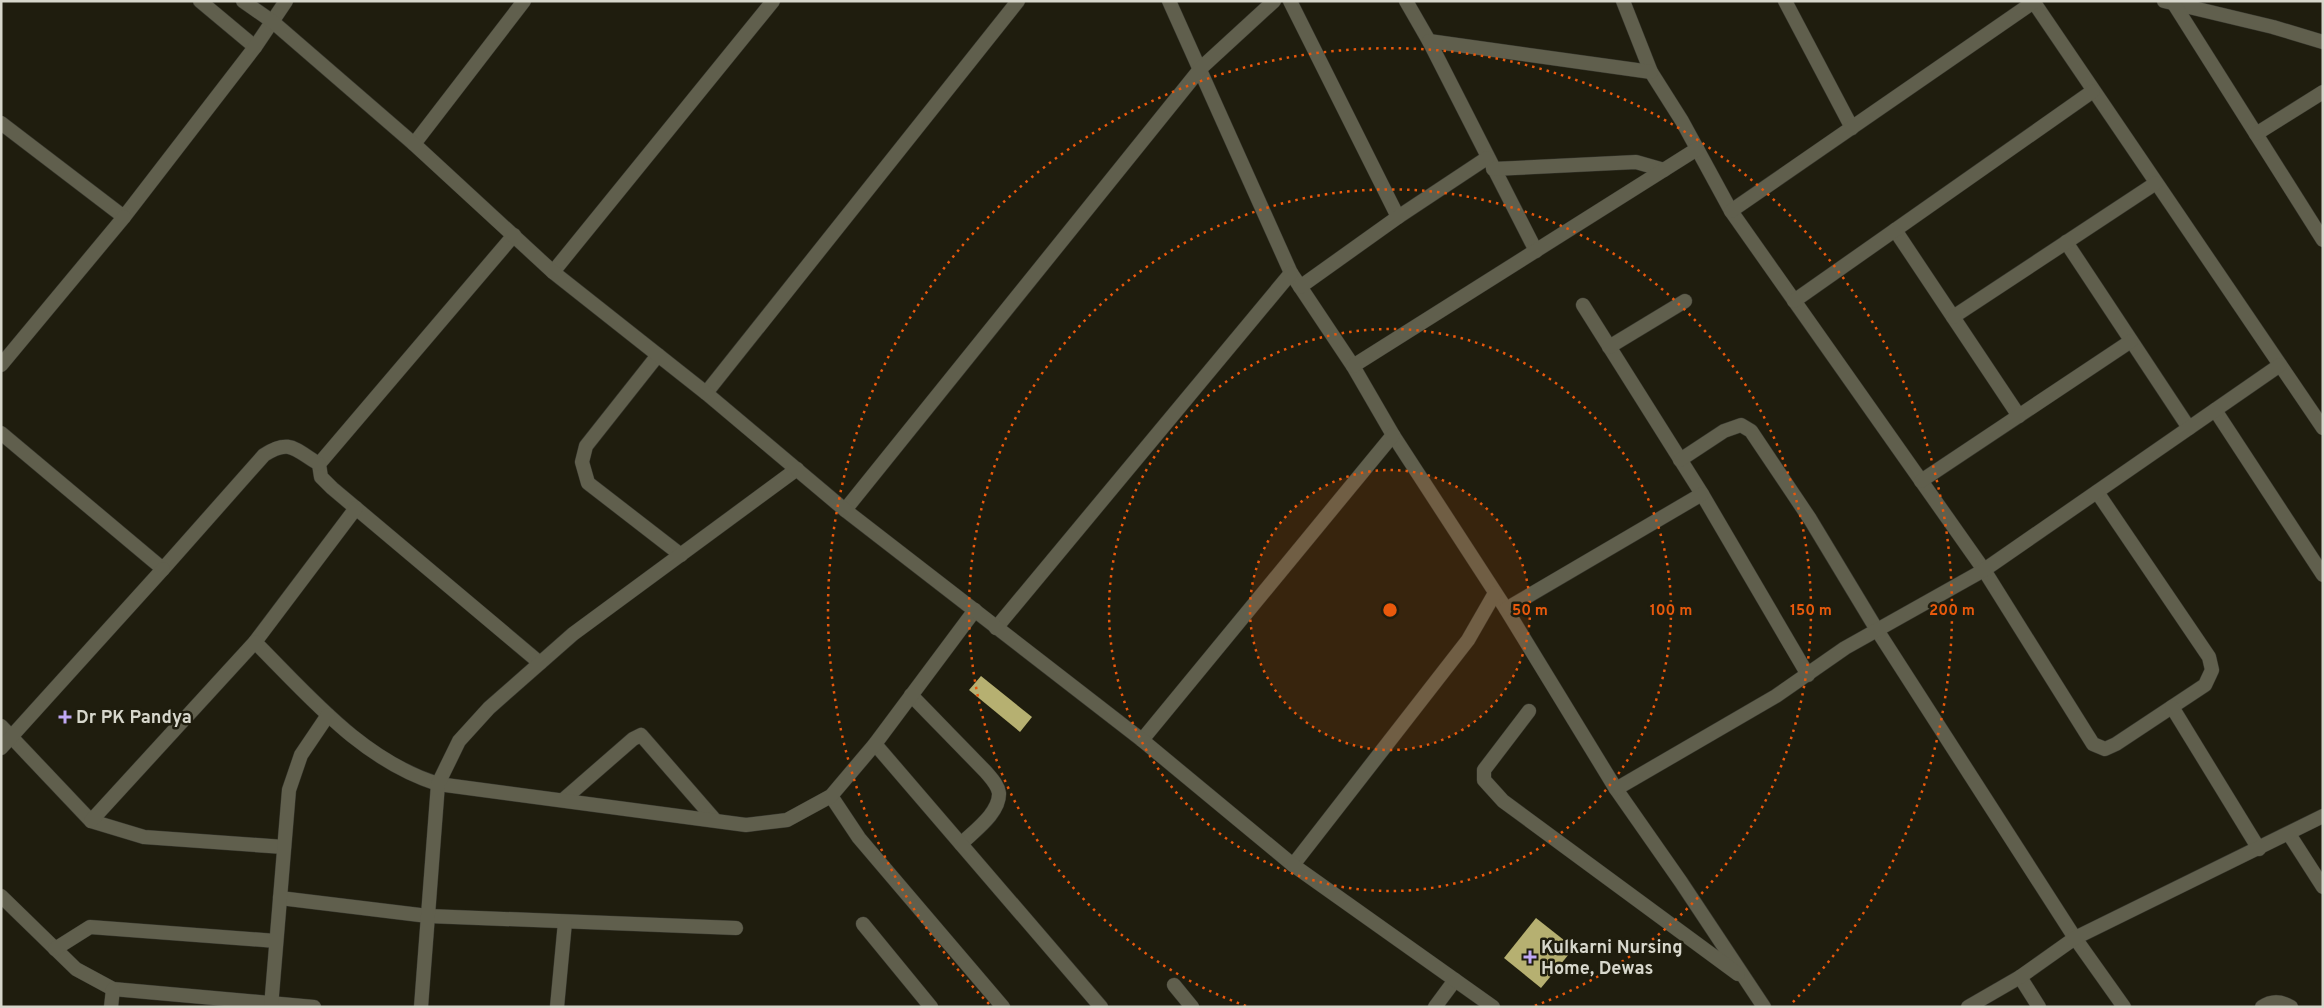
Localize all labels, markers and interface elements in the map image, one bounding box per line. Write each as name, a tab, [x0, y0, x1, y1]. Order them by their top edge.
centre of rings	[1381, 601, 1399, 619]
text: 50 m	[1512, 602, 1548, 621]
text: 100 m	[1650, 602, 1692, 621]
text: 150 m	[1790, 602, 1832, 621]
text: 200 m	[1929, 602, 1975, 621]
place label: Dr PK Pandya	[76, 707, 192, 730]
marker: Dr PK Pandya	[58, 710, 72, 724]
place label: Kulkarni Nursing Home, Dewas	[1541, 937, 1683, 981]
marker: Kulkarni Nursing Home, Dewas	[1523, 950, 1537, 964]

